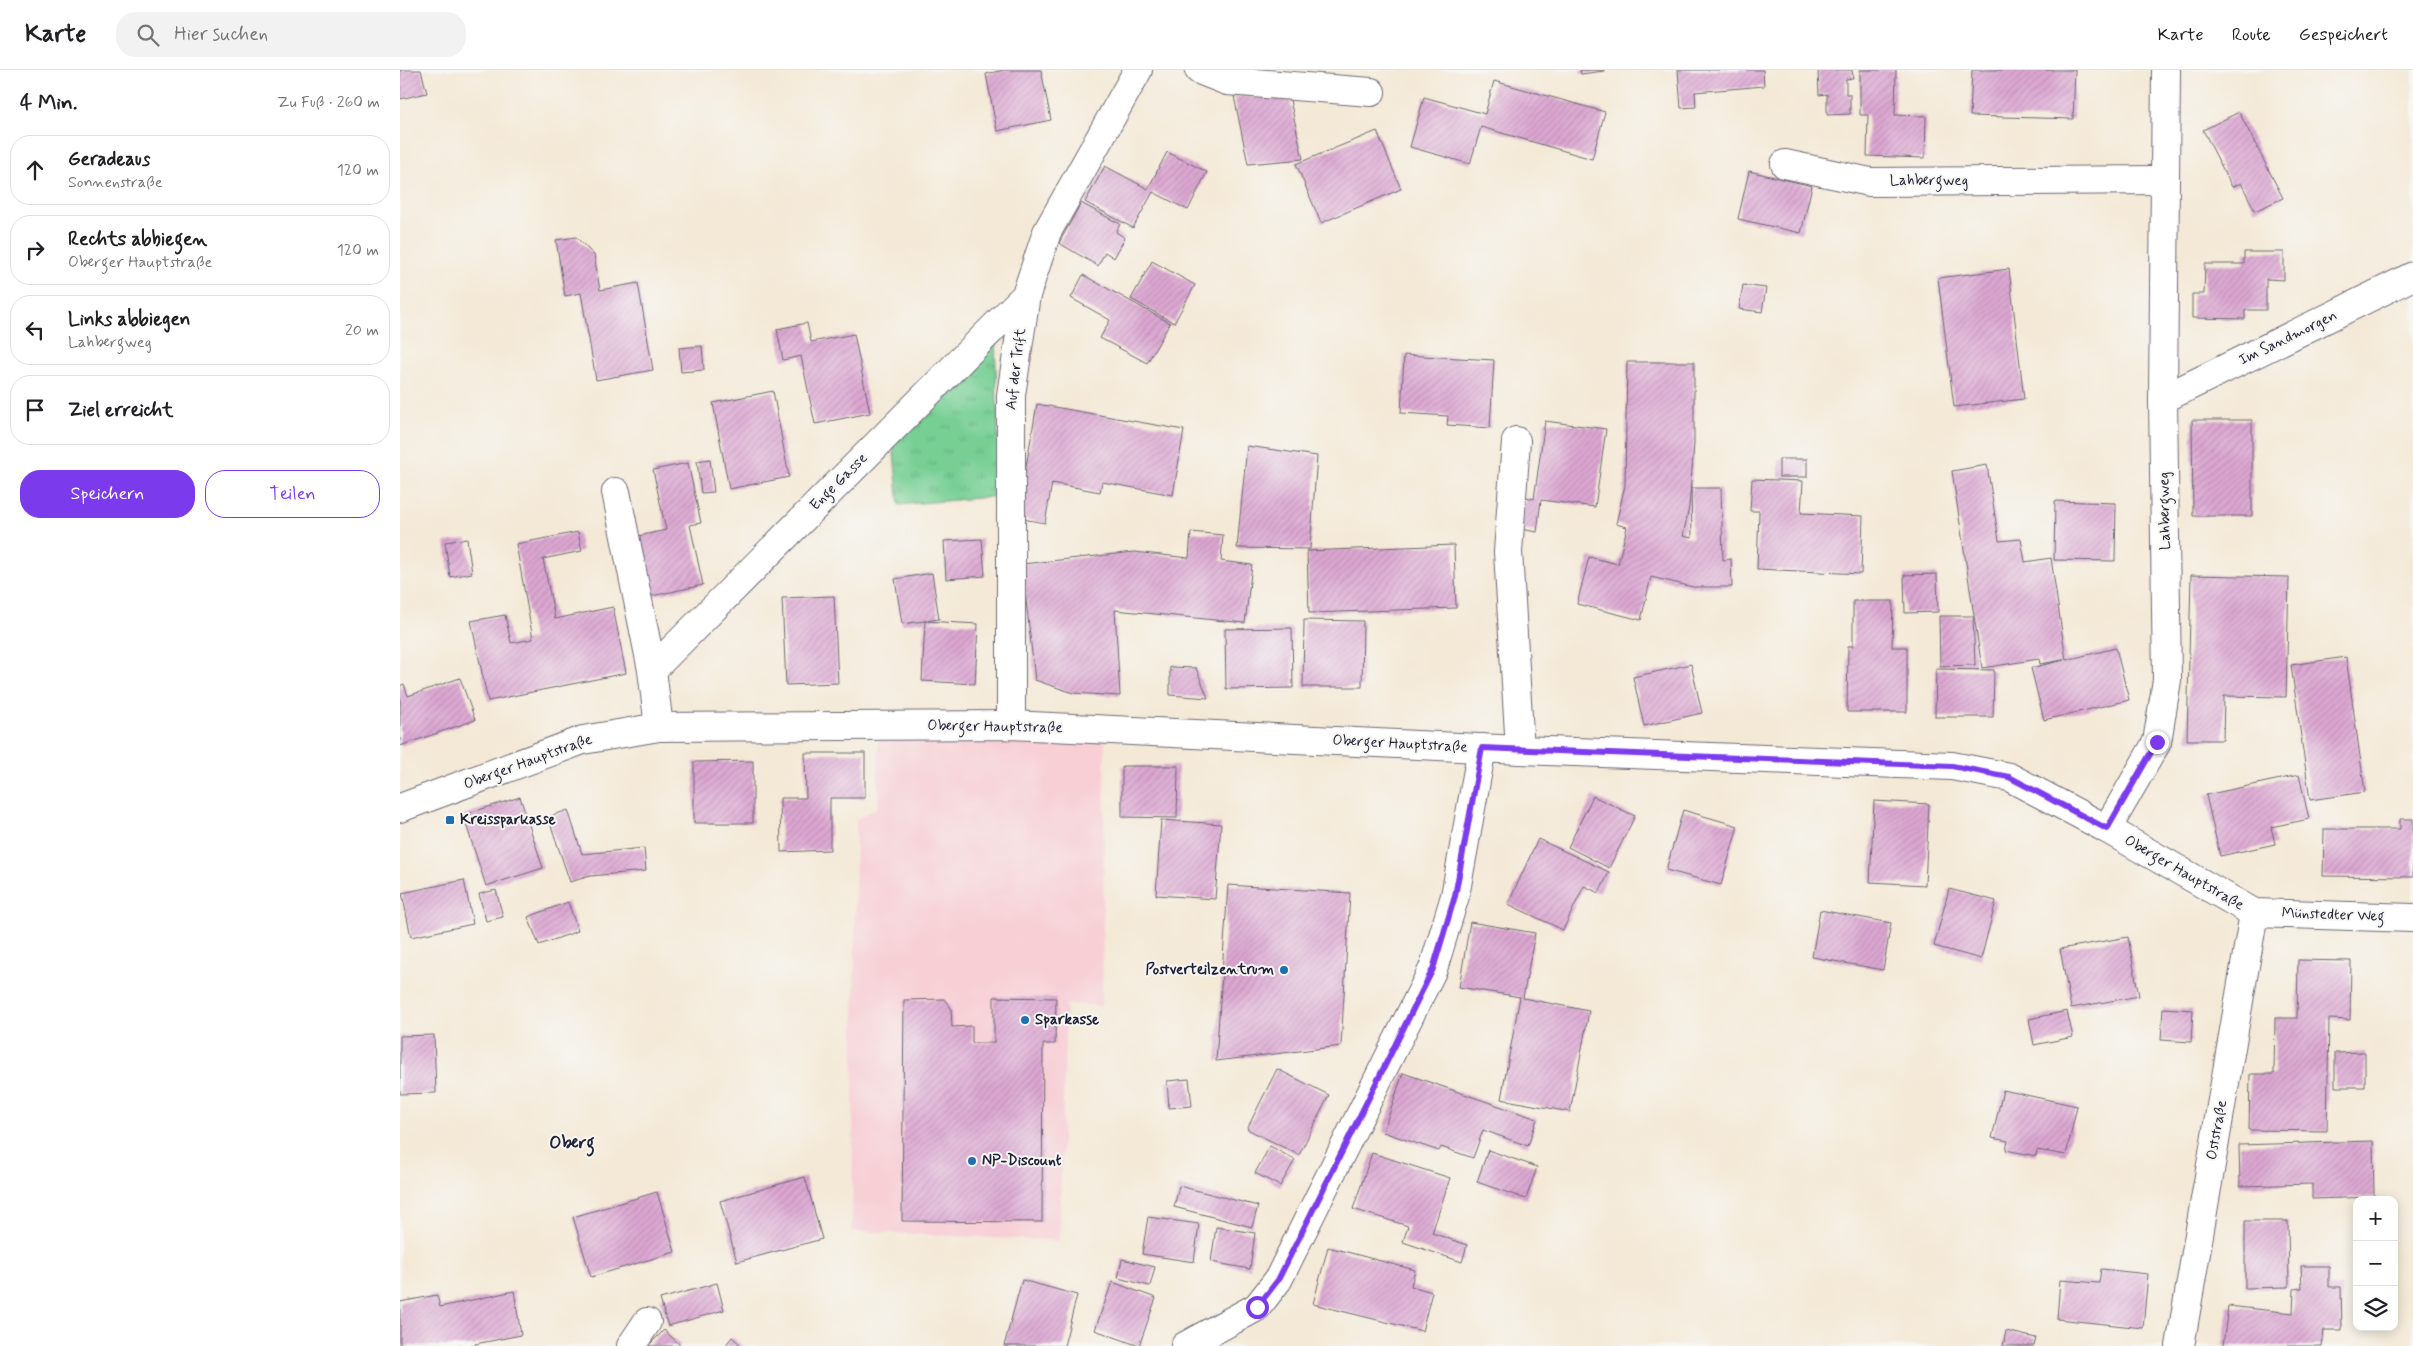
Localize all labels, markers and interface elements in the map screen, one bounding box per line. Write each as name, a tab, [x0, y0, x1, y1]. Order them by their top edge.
search box	[116, 12, 466, 57]
text: Karte	[25, 19, 86, 50]
icon: search	[134, 21, 162, 49]
text: Hier suchen	[174, 22, 268, 47]
text: Karte	[2158, 23, 2204, 47]
text: Route	[2232, 23, 2271, 47]
text: Gespeichert	[2299, 23, 2388, 47]
text: 4 Min.	[20, 89, 77, 117]
text: Zu Fuß · 260 m	[277, 92, 380, 113]
text: Geradeaus	[68, 147, 150, 172]
icon: ahead	[21, 156, 49, 184]
text: 120 m	[337, 160, 379, 181]
street label: Lahbergweg	[1890, 171, 1968, 192]
text: Sonnenstraße	[68, 172, 163, 193]
text: Rechts abbiegen	[68, 227, 207, 252]
icon: right	[21, 236, 49, 264]
text: 120 m	[337, 240, 379, 261]
text: Oberger Hauptstraße	[68, 252, 212, 273]
street label: Im Sandmorgen	[2236, 306, 2340, 370]
text: Links abbiegen	[68, 307, 190, 332]
icon: left	[21, 316, 49, 344]
text: 20 m	[345, 320, 379, 341]
street label: Auf der Trift	[1001, 327, 1031, 411]
text: Lahbergweg	[68, 332, 152, 353]
icon: arrive	[21, 396, 49, 424]
text: Ziel erreicht	[68, 398, 173, 423]
street label: Enge Gasse	[806, 449, 873, 516]
button: Speichern	[20, 470, 195, 518]
button: Teilen	[205, 470, 380, 518]
street label: Lahbergweg	[2154, 472, 2177, 550]
street label: Oberger Hauptstraße	[927, 716, 1063, 739]
street label: Oberger Hauptstraße	[461, 729, 595, 795]
street label: Oberger Hauptstraße	[1332, 730, 1468, 759]
route end	[2146, 731, 2169, 754]
place label: Kreissparkasse	[460, 810, 556, 830]
marker: Kreissparkasse	[444, 814, 456, 826]
street label: Oberger Hauptstraße	[2120, 831, 2248, 916]
street label: Münstedter Weg	[2281, 903, 2385, 928]
place label: Postverteilzentrum	[1146, 960, 1274, 980]
marker: Postverteilzentrum	[1278, 964, 1290, 976]
place label: Sparkasse	[1035, 1010, 1099, 1030]
marker: Sparkasse	[1019, 1014, 1031, 1026]
street label: Oststraße	[2202, 1098, 2232, 1162]
district label: Oberg	[549, 1131, 595, 1157]
place label: NP-Discount	[982, 1151, 1062, 1171]
marker: NP-Discount	[966, 1155, 978, 1167]
map controls	[2353, 1196, 2398, 1331]
button: +	[2353, 1196, 2398, 1241]
button: −	[2353, 1241, 2398, 1286]
button: layers	[2353, 1286, 2398, 1331]
route start	[1246, 1296, 1269, 1319]

